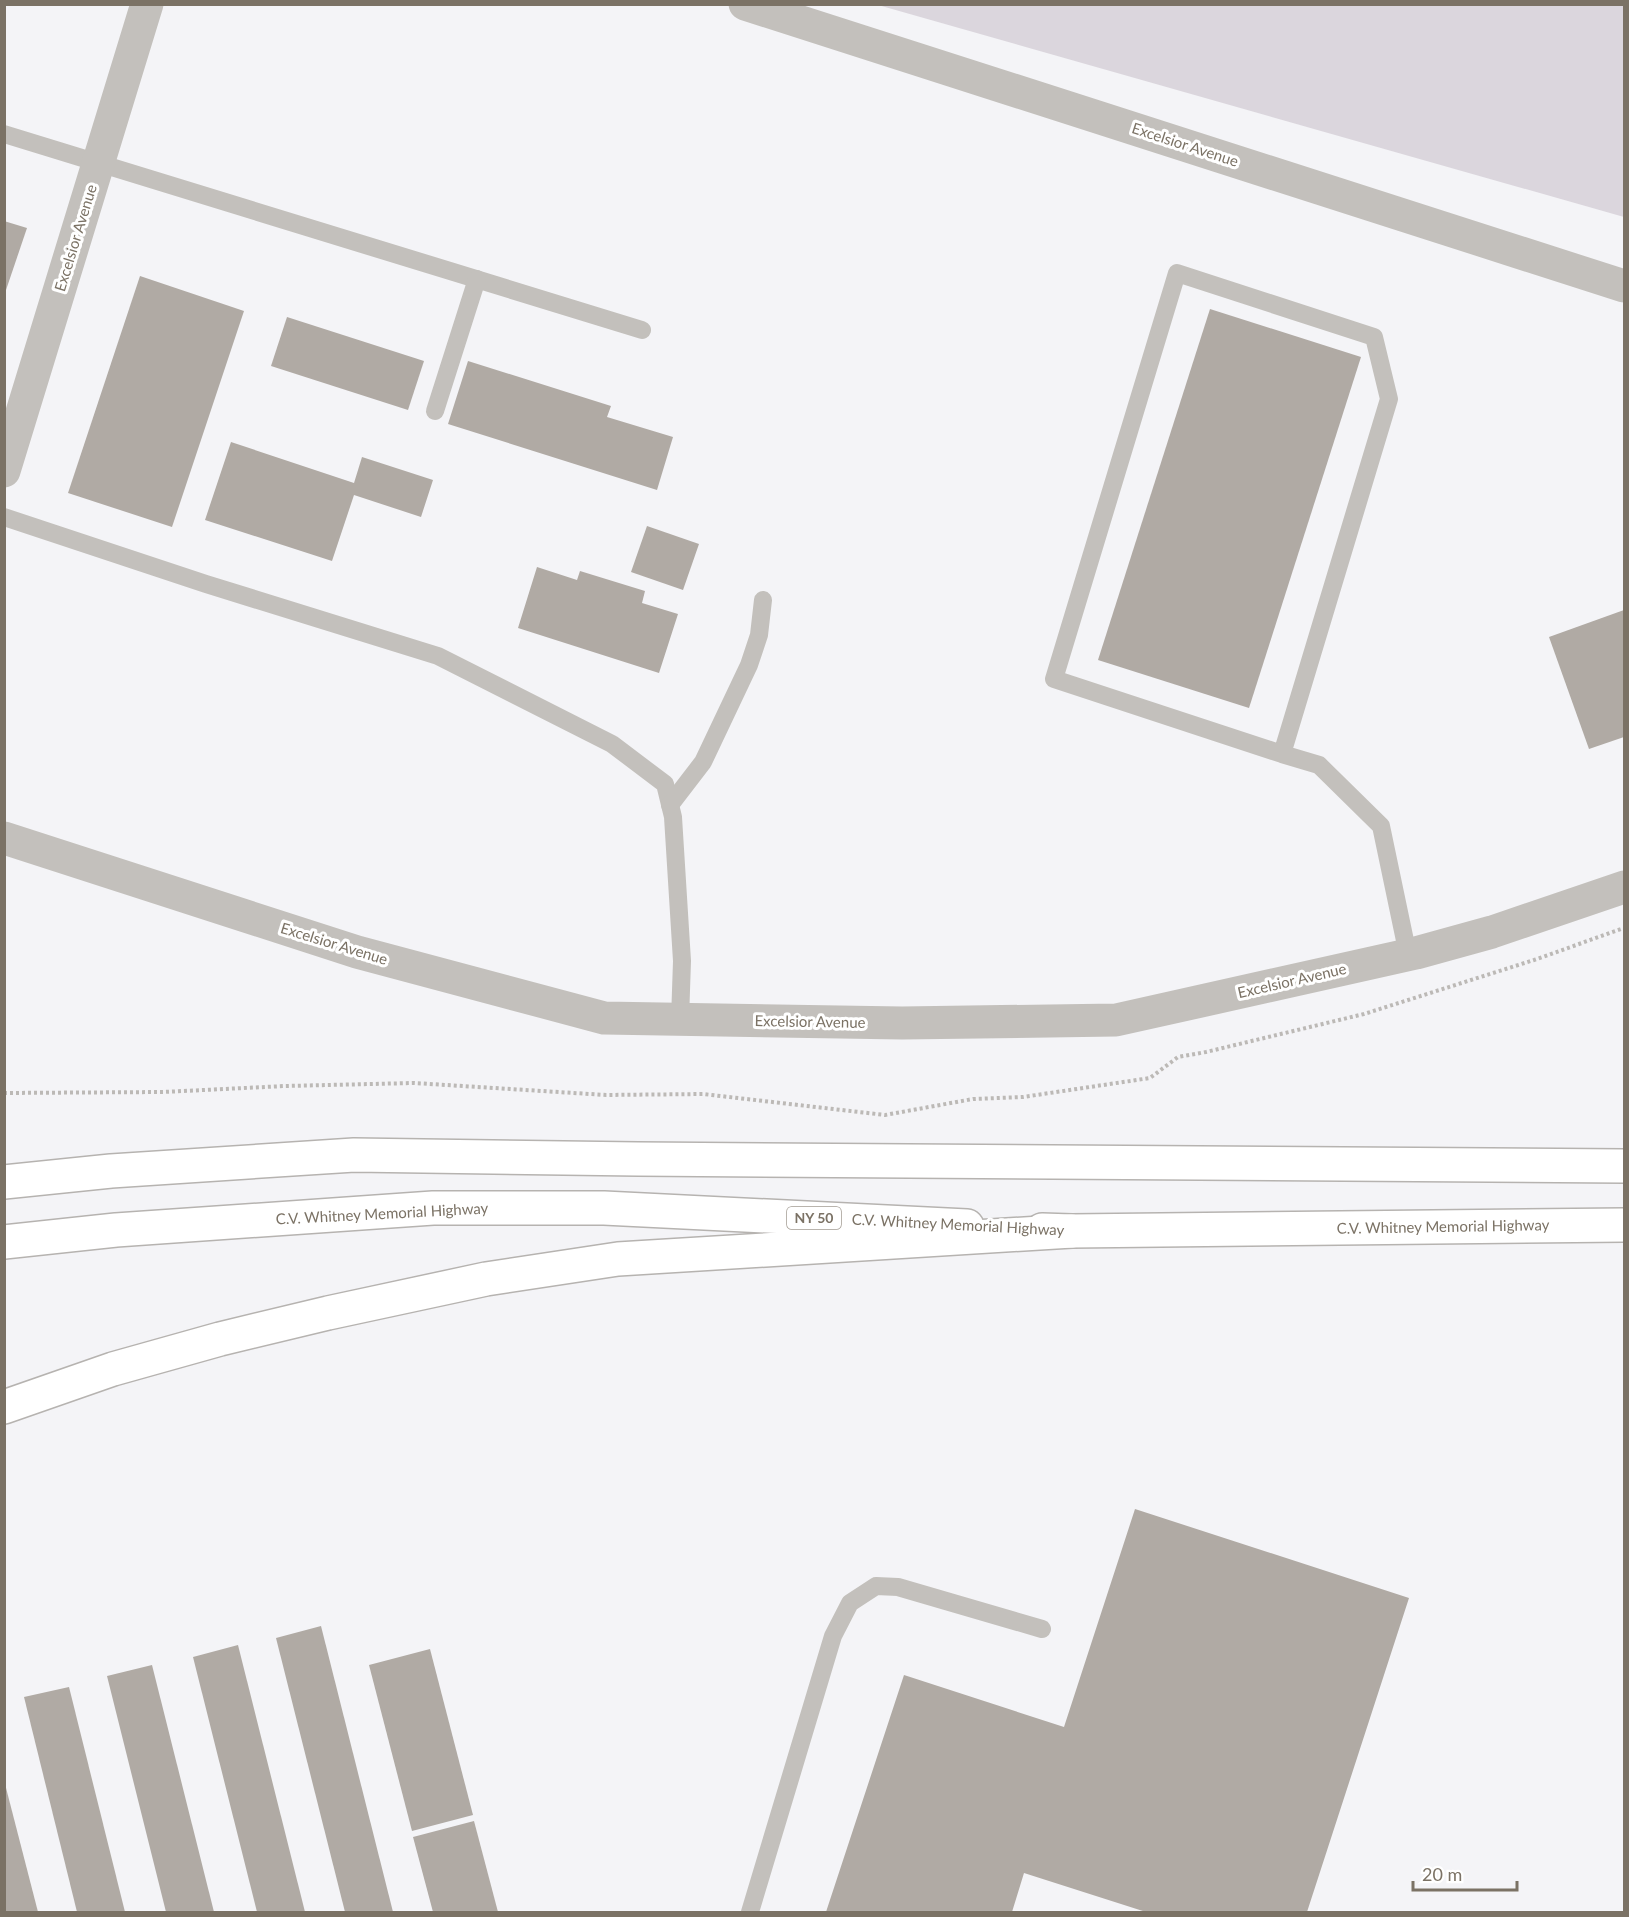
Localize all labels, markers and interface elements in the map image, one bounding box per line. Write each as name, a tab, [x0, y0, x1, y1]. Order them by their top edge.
street label: Excelsior Avenue	[1130, 118, 1241, 170]
street label: Excelsior Avenue	[50, 182, 100, 293]
street label: Excelsior Avenue	[279, 918, 390, 968]
street label: Excelsior Avenue	[1236, 959, 1348, 1001]
street label: Excelsior Avenue	[754, 1011, 866, 1031]
street label: C.V. Whitney Memorial Highway	[275, 1198, 489, 1228]
road number: NY 50	[787, 1207, 841, 1229]
street label: C.V. Whitney Memorial Highway	[851, 1209, 1065, 1239]
street label: C.V. Whitney Memorial Highway	[1336, 1215, 1550, 1237]
scale bar	[1413, 1854, 1516, 1892]
text: 20 m	[1422, 1863, 1462, 1885]

